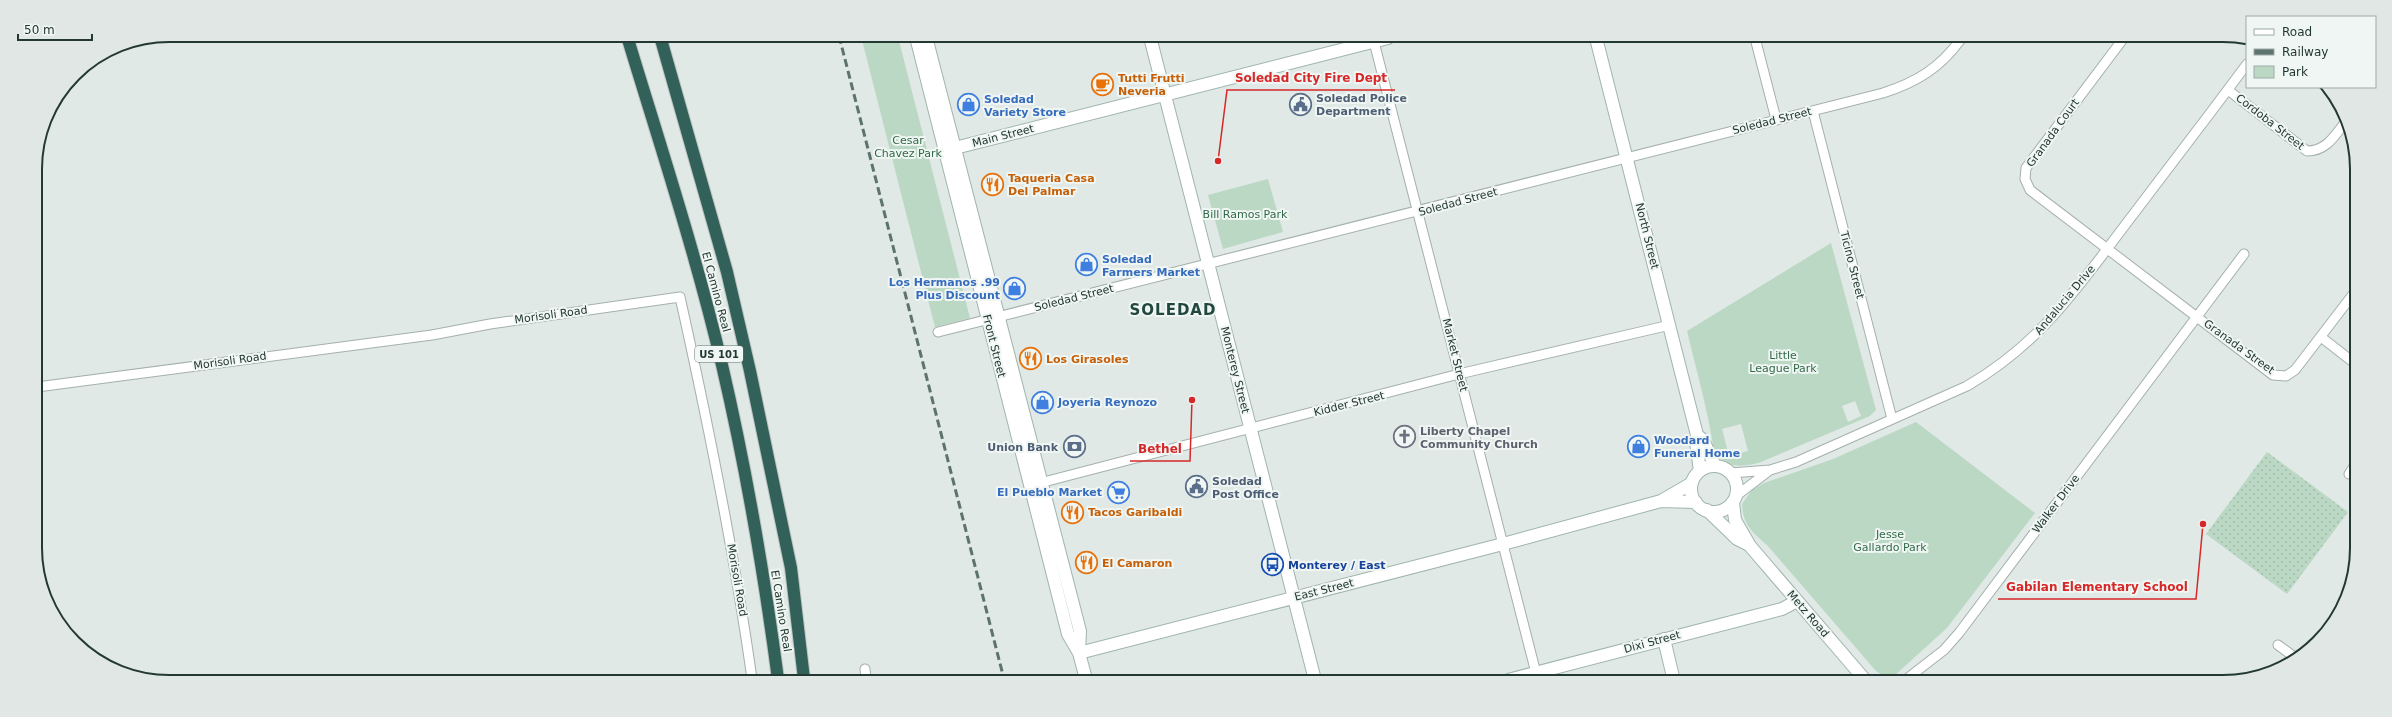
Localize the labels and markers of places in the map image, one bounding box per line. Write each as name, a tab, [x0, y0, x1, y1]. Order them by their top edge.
callout: Soledad City Fire Dept	[1227, 66, 1395, 90]
cafe icon: Tutti Frutti Neveria	[1090, 71, 1116, 97]
place label: Tutti Frutti Neveria	[1118, 72, 1185, 98]
public building icon: Soledad Police Department	[1288, 91, 1314, 117]
shop icon: Soledad Variety Store	[956, 92, 982, 118]
place label: Soledad Police Department	[1316, 92, 1407, 118]
place label: Soledad Variety Store	[984, 93, 1066, 119]
restaurant icon: Taqueria Casa Del Palmar	[980, 171, 1006, 197]
place label: Taqueria Casa Del Palmar	[1008, 172, 1095, 198]
shop icon: Soledad Farmers Market	[1073, 252, 1099, 278]
place label: Soledad Farmers Market	[1102, 253, 1200, 279]
shop icon: Los Hermanos .99 Plus Discount	[1002, 275, 1028, 301]
place label: Los Hermanos .99 Plus Discount	[889, 276, 1000, 302]
restaurant icon: Los Girasoles	[1017, 346, 1043, 372]
place label: Los Girasoles	[1046, 353, 1129, 366]
shop icon: Joyeria Reynozo	[1030, 389, 1056, 415]
place label: Joyeria Reynozo	[1057, 396, 1158, 409]
church icon: Liberty Chapel Community Church	[1391, 424, 1417, 450]
place label: Liberty Chapel Community Church	[1420, 425, 1538, 451]
shop icon: Woodard Funeral Home	[1625, 433, 1651, 459]
bank icon: Union Bank	[1061, 434, 1087, 460]
place label: Woodard Funeral Home	[1654, 434, 1740, 460]
callout: Bethel	[1130, 437, 1190, 461]
place label: Union Bank	[987, 441, 1059, 454]
public building icon: Soledad Post Office	[1184, 474, 1210, 500]
place label: Soledad Post Office	[1212, 475, 1279, 501]
supermarket icon: El Pueblo Market	[1105, 479, 1131, 505]
place label: El Pueblo Market	[997, 486, 1102, 499]
restaurant icon: Tacos Garibaldi	[1060, 499, 1086, 525]
place label: Tacos Garibaldi	[1088, 506, 1182, 519]
restaurant icon: El Camaron	[1074, 550, 1100, 576]
bus stop icon: Monterey / East	[1260, 552, 1286, 578]
place label: El Camaron	[1102, 557, 1172, 570]
place label: Monterey / East	[1288, 559, 1386, 572]
callout: Gabilan Elementary School	[1998, 575, 2196, 599]

